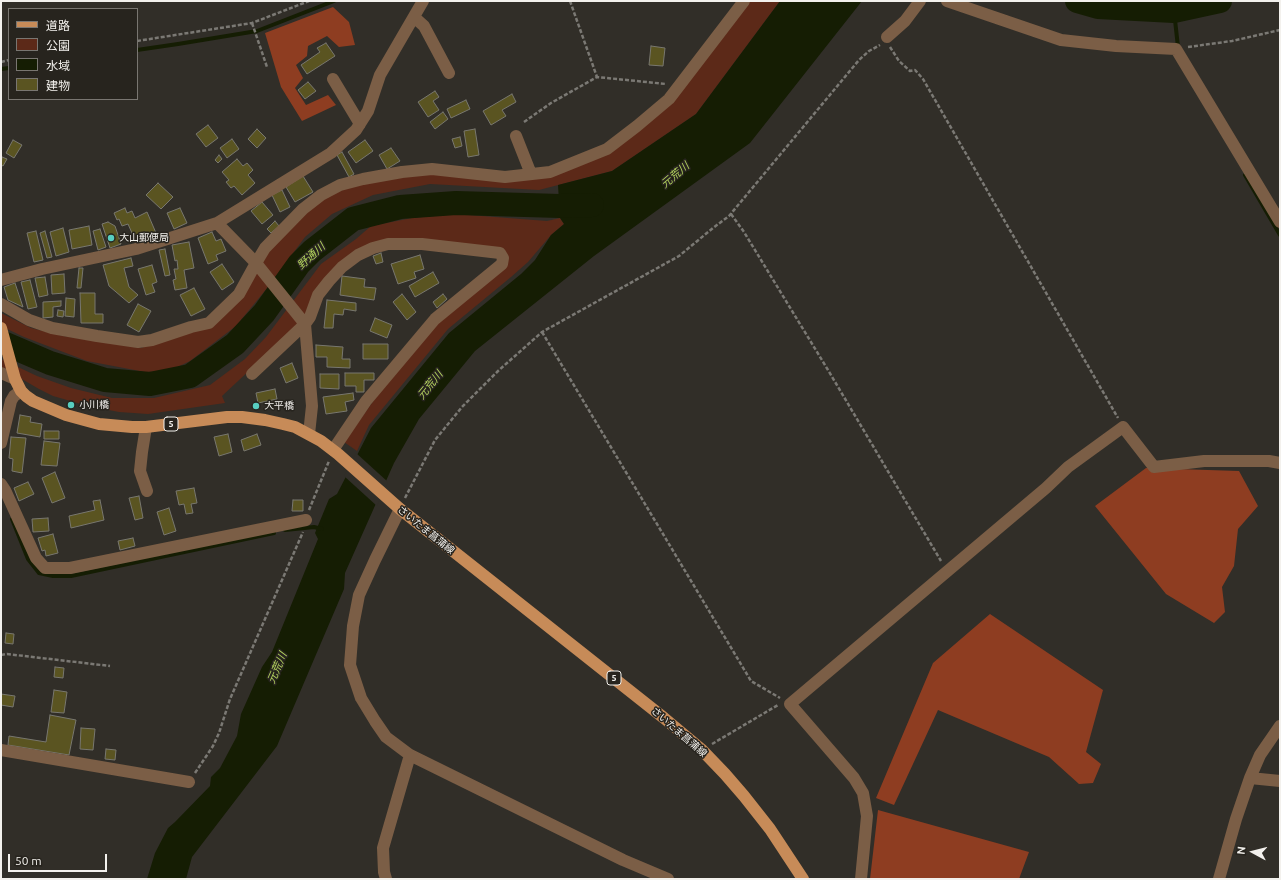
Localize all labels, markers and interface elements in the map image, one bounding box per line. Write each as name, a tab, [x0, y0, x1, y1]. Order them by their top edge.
legend	[8, 8, 138, 100]
text: 道路	[46, 19, 70, 32]
text: 公園	[46, 39, 70, 52]
text: 水域	[46, 59, 70, 72]
text: 建物	[46, 79, 70, 92]
water label: 元荒川	[658, 159, 692, 191]
place label: 大山郵便局	[119, 232, 169, 244]
marker: 大山郵便局	[106, 233, 116, 243]
water label: 野通川	[294, 240, 328, 272]
water label: 元荒川	[414, 368, 446, 402]
place label: 小川橋	[79, 399, 109, 411]
marker: 小川橋	[66, 400, 76, 410]
place label: 大平橋	[264, 400, 294, 412]
marker: 大平橋	[251, 401, 261, 411]
road number: 5	[164, 417, 178, 431]
street label: さいたま菖蒲線	[395, 503, 457, 557]
water label: 元荒川	[264, 650, 290, 686]
road number: 5	[607, 671, 621, 685]
street label: さいたま菖蒲線	[649, 705, 709, 759]
north arrow	[1233, 832, 1273, 872]
scale bar	[10, 846, 109, 872]
text: N	[1235, 846, 1248, 855]
text: 50 m	[15, 854, 42, 867]

